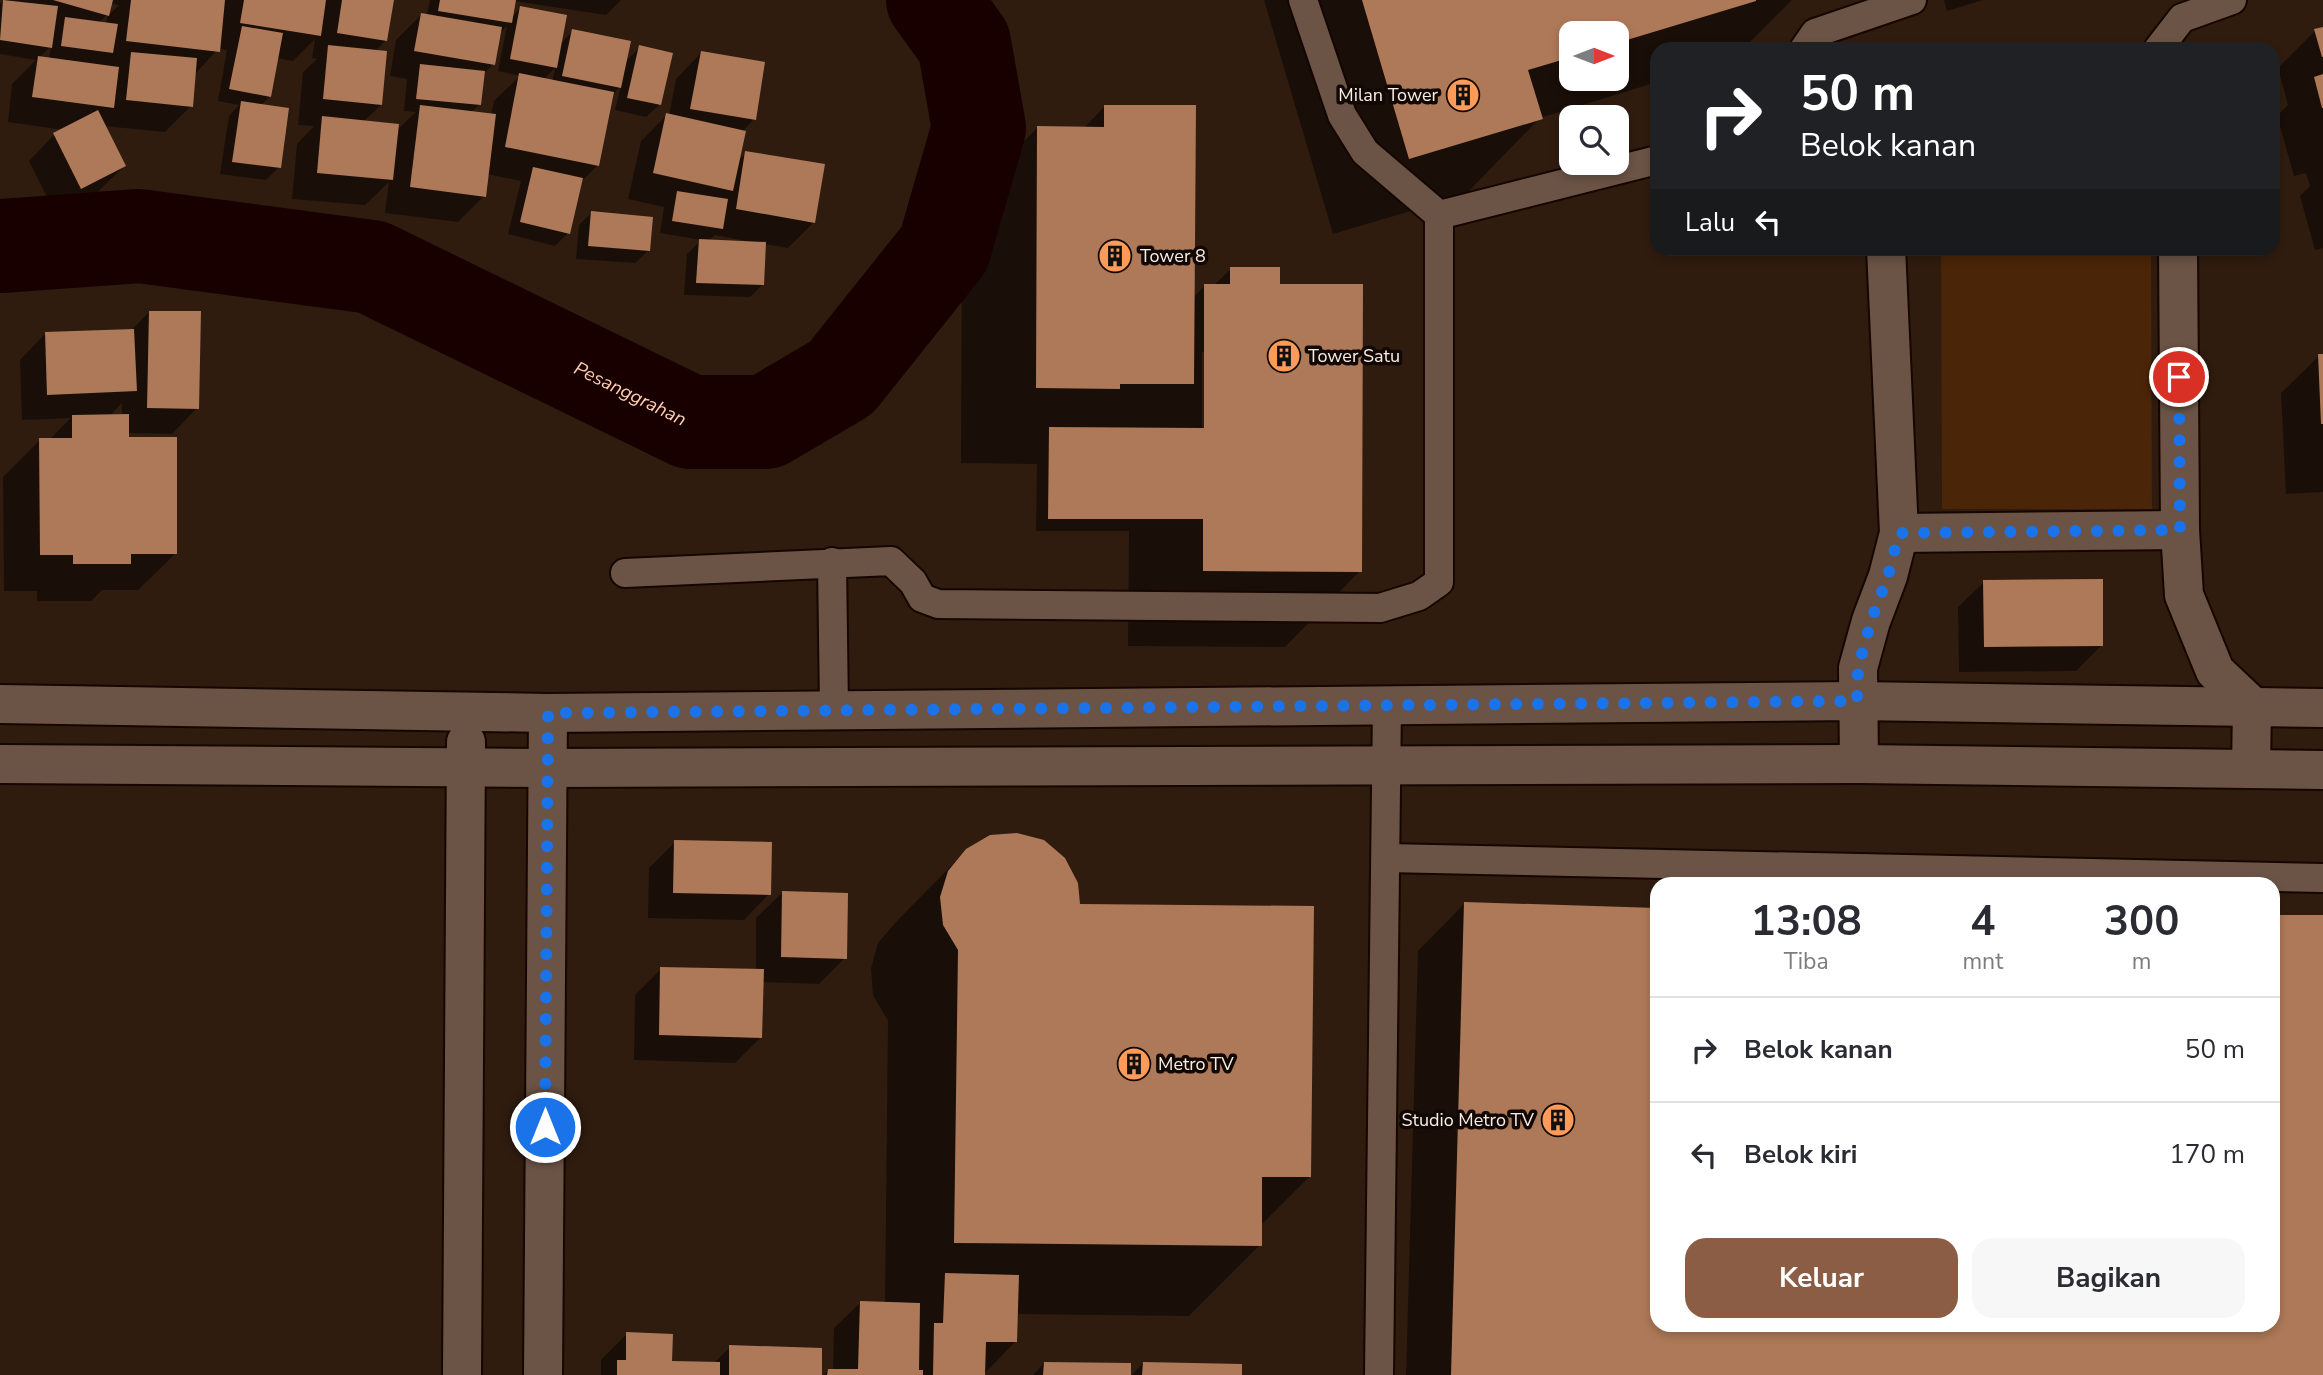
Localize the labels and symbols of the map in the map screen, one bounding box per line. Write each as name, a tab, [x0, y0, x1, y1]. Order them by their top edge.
north arrow	[1559, 21, 1629, 91]
building icon: Milan Tower	[1444, 76, 1482, 114]
place label: Milan Tower	[1338, 83, 1439, 107]
building icon: Tower 8	[1096, 237, 1134, 275]
place label: Tower 8	[1140, 244, 1206, 268]
building icon: Tower Satu	[1265, 337, 1303, 375]
place label: Tower Satu	[1308, 344, 1400, 368]
pin	[2149, 347, 2209, 407]
water label: Pesanggrahan	[569, 355, 691, 432]
building icon: Metro TV	[1115, 1045, 1153, 1083]
place label: Metro TV	[1158, 1052, 1234, 1076]
position arrow	[508, 1090, 582, 1164]
building icon: Studio Metro TV	[1539, 1101, 1577, 1139]
place label: Studio Metro TV	[1402, 1108, 1535, 1132]

